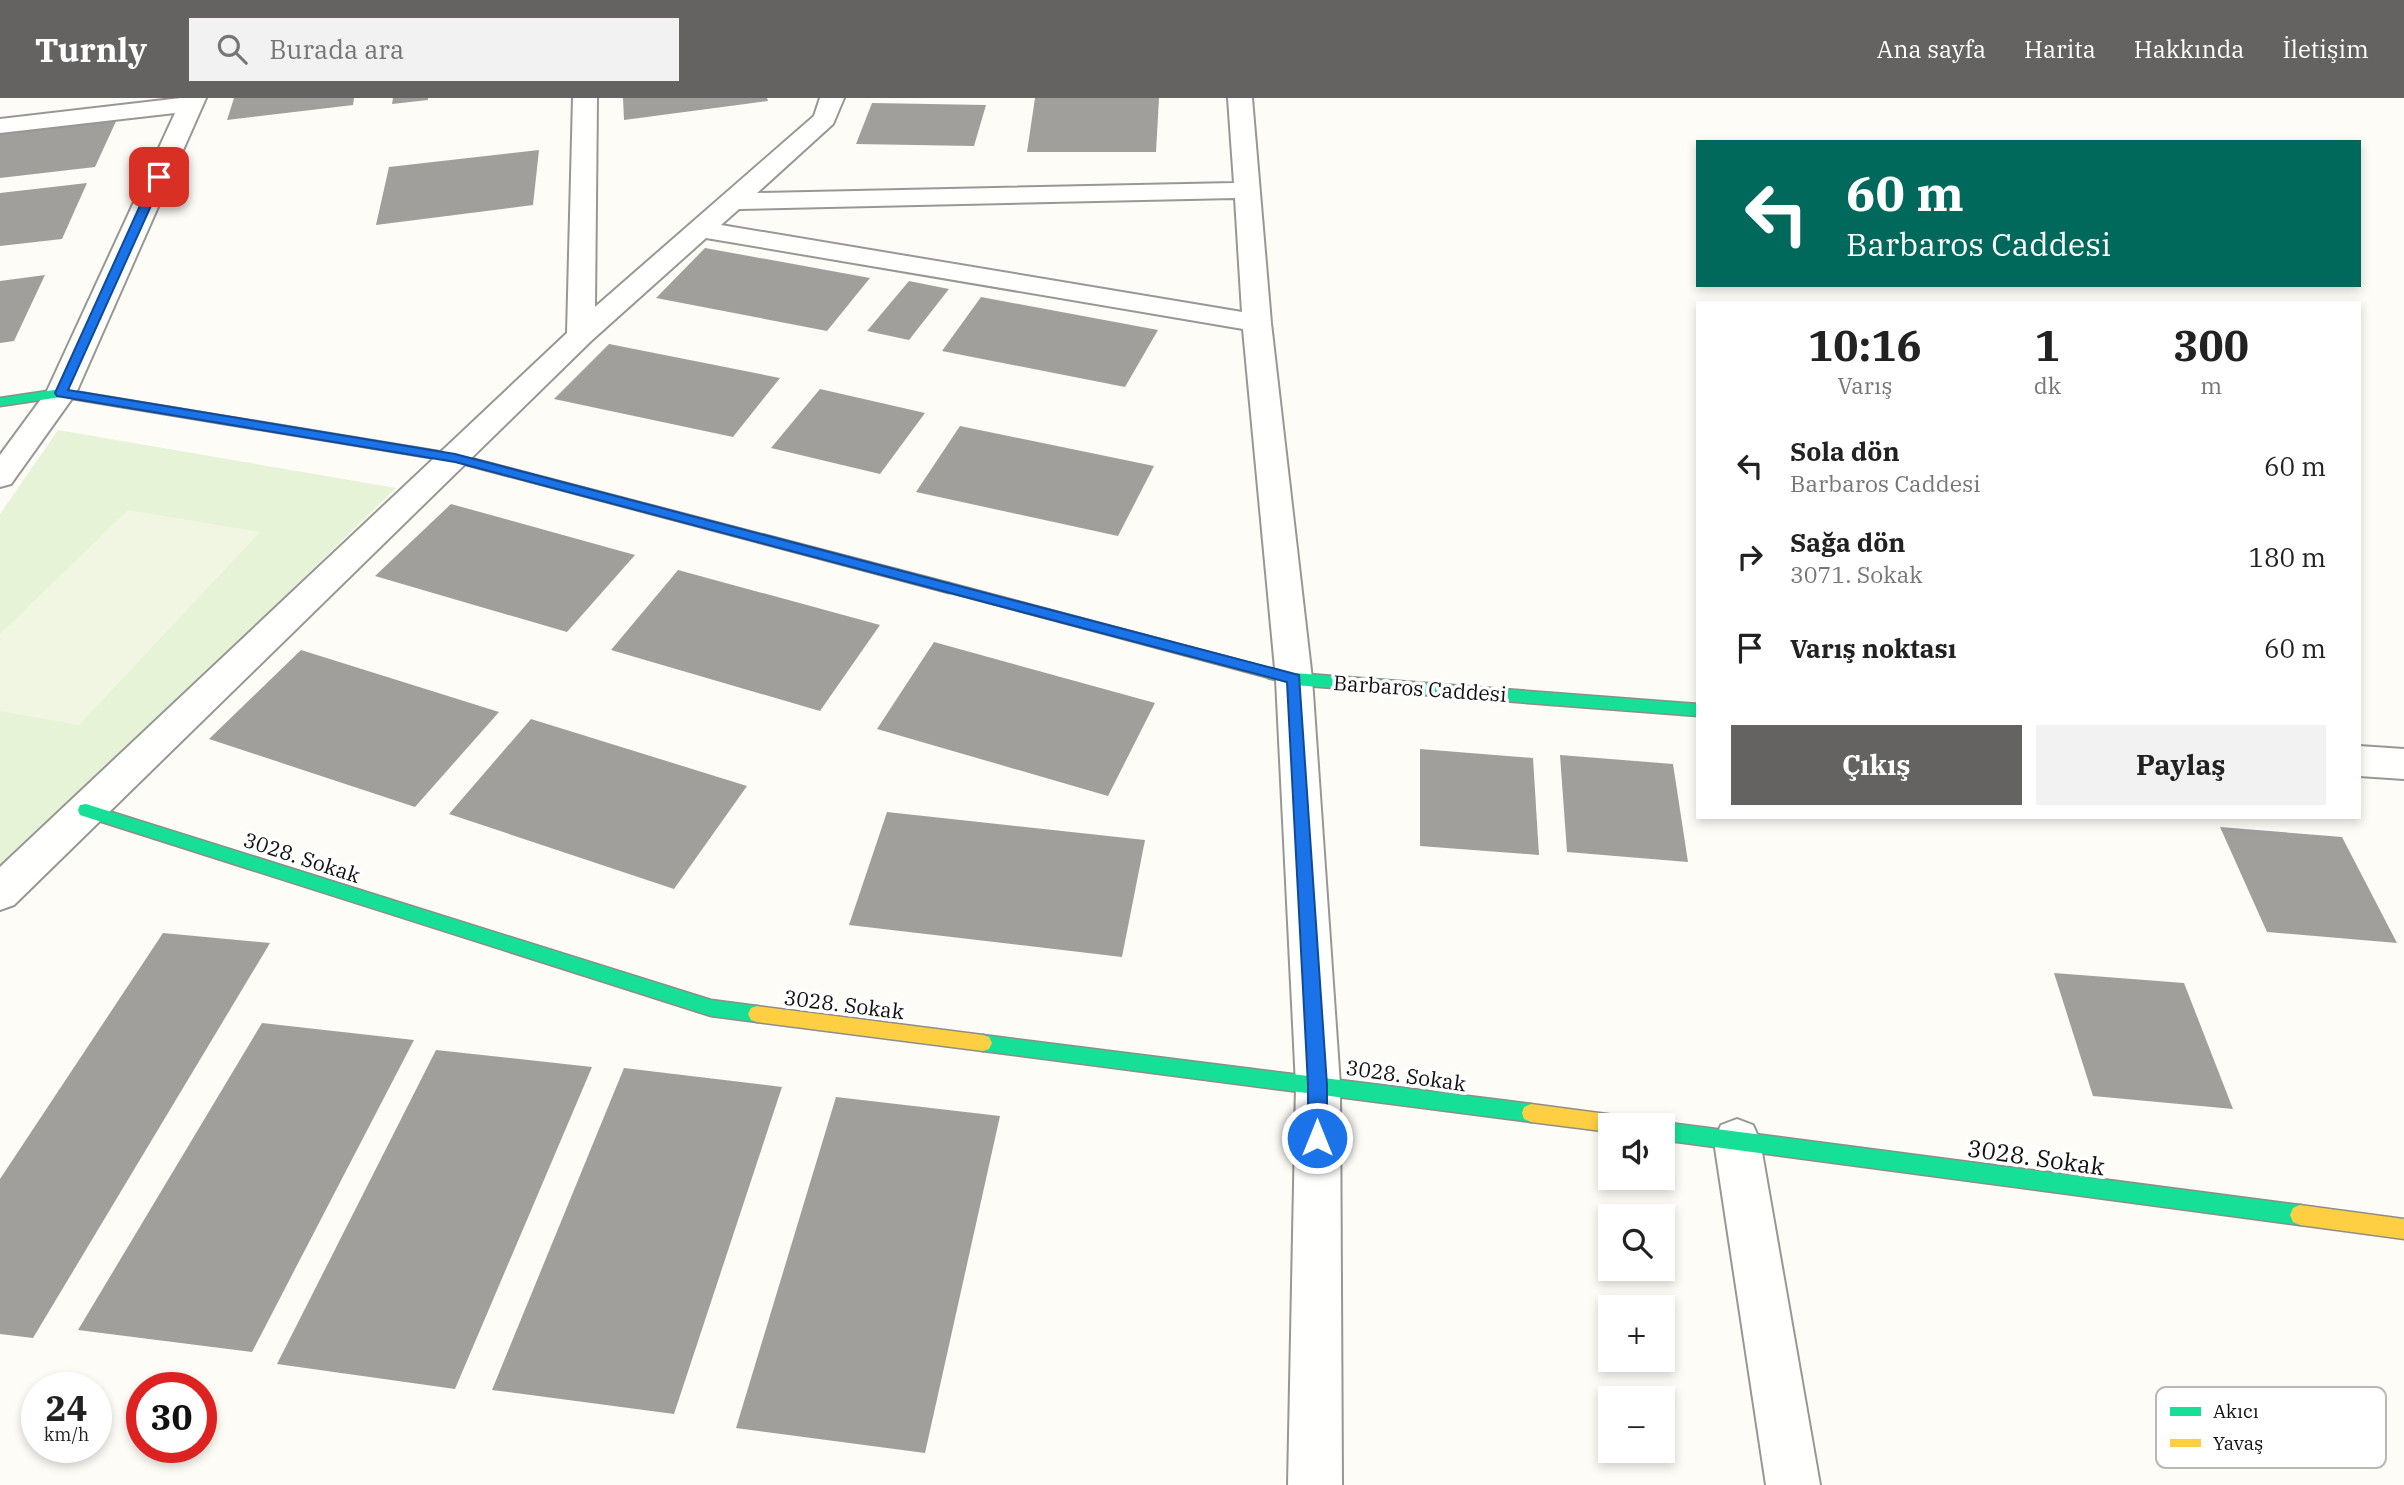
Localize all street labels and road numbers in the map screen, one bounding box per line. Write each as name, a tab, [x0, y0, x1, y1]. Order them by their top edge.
street label: Barbaros Caddesi	[1332, 668, 1508, 708]
street label: 3028. Sokak	[240, 825, 365, 889]
street label: 3028. Sokak	[782, 983, 907, 1025]
street label: 3028. Sokak	[1344, 1053, 1469, 1097]
street label: 3028. Sokak	[1965, 1132, 2107, 1182]

